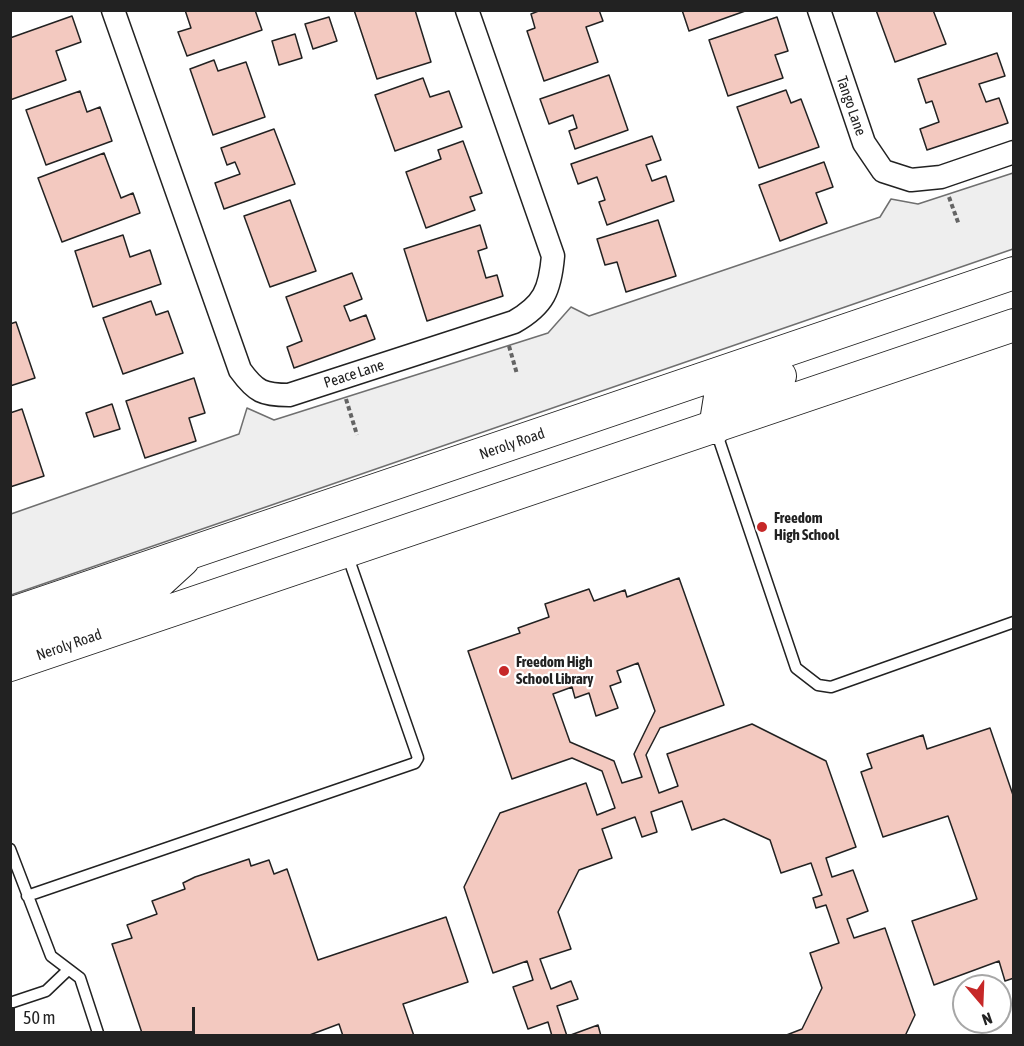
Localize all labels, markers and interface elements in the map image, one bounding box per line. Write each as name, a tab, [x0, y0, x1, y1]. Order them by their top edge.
street label: Tango Lane	[832, 74, 870, 138]
street label: Peace Lane	[322, 356, 386, 392]
street label: Neroly Road	[477, 424, 547, 464]
place label: Freedom High School	[774, 509, 839, 544]
marker: Freedom High School	[755, 520, 769, 534]
street label: Neroly Road	[34, 625, 104, 665]
place label: Freedom High School Library	[516, 653, 593, 688]
marker: Freedom High School Library	[497, 664, 511, 678]
north arrow	[952, 974, 1012, 1034]
scale bar	[15, 995, 198, 1033]
text: 50 m	[23, 1007, 55, 1028]
text: N	[980, 1009, 995, 1029]

